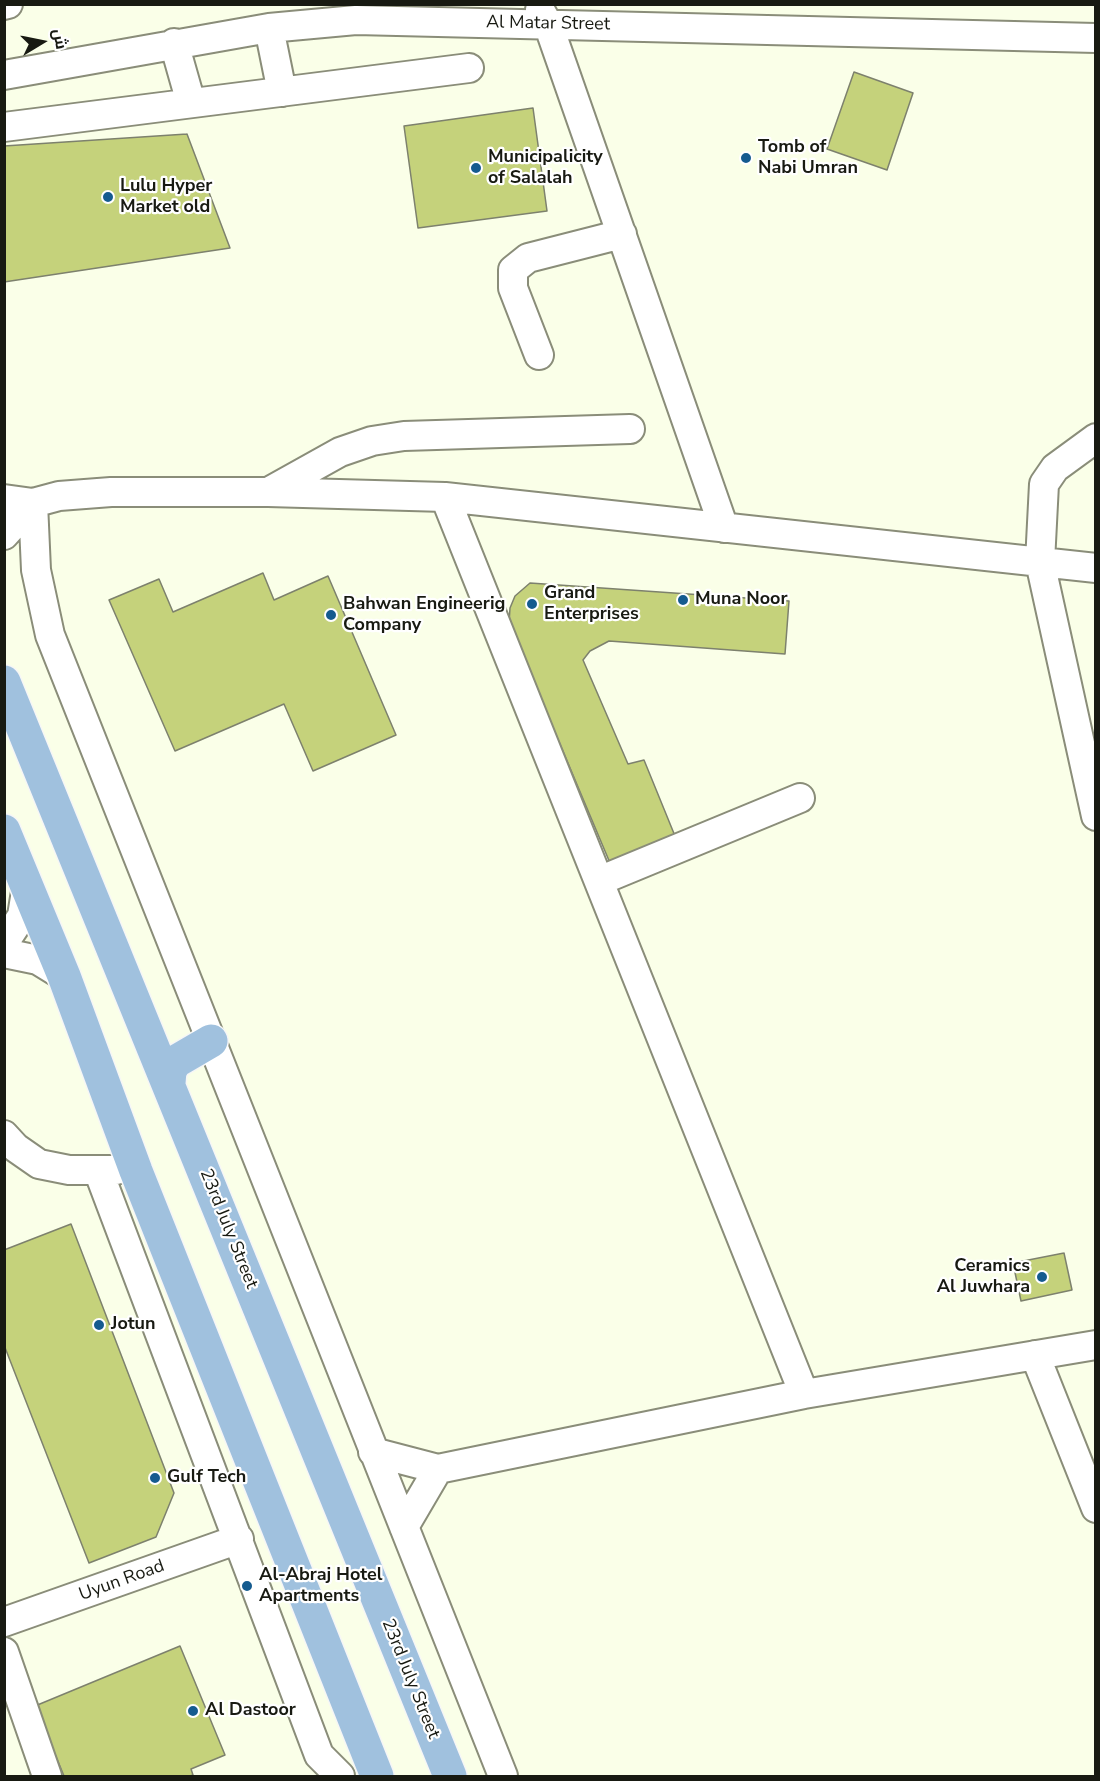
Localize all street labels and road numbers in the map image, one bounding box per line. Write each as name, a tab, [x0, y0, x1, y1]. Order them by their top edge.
street label: Al Matar Street	[486, 12, 610, 36]
street label: 23rd July Street	[194, 1166, 262, 1292]
street label: Uyun Road	[76, 1556, 168, 1606]
street label: 23rd July Street	[376, 1616, 444, 1742]

